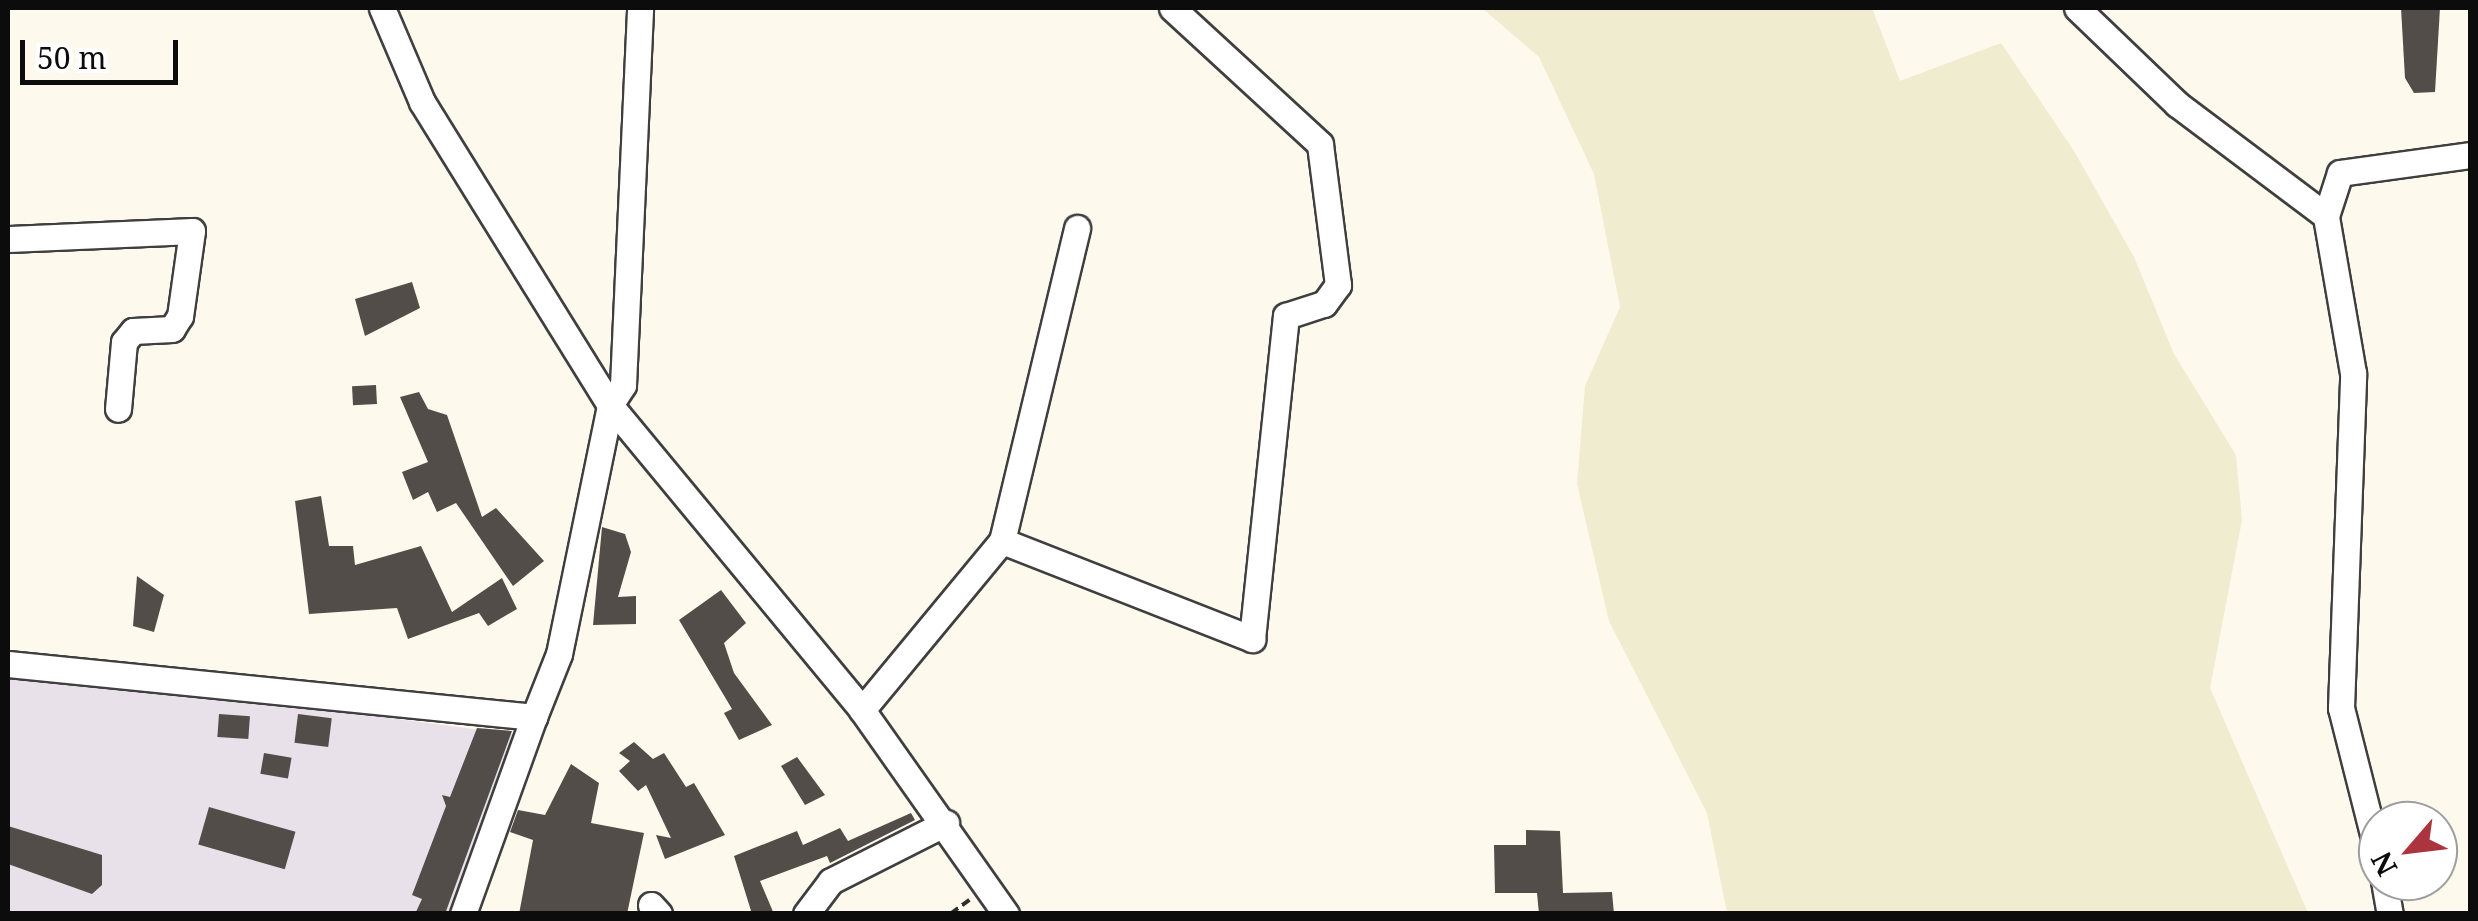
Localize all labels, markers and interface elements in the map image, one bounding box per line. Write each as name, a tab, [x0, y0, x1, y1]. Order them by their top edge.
scale bar	[25, 20, 182, 82]
text: 50 m	[37, 37, 107, 78]
north arrow	[2358, 801, 2458, 901]
text: N	[2361, 845, 2405, 883]

